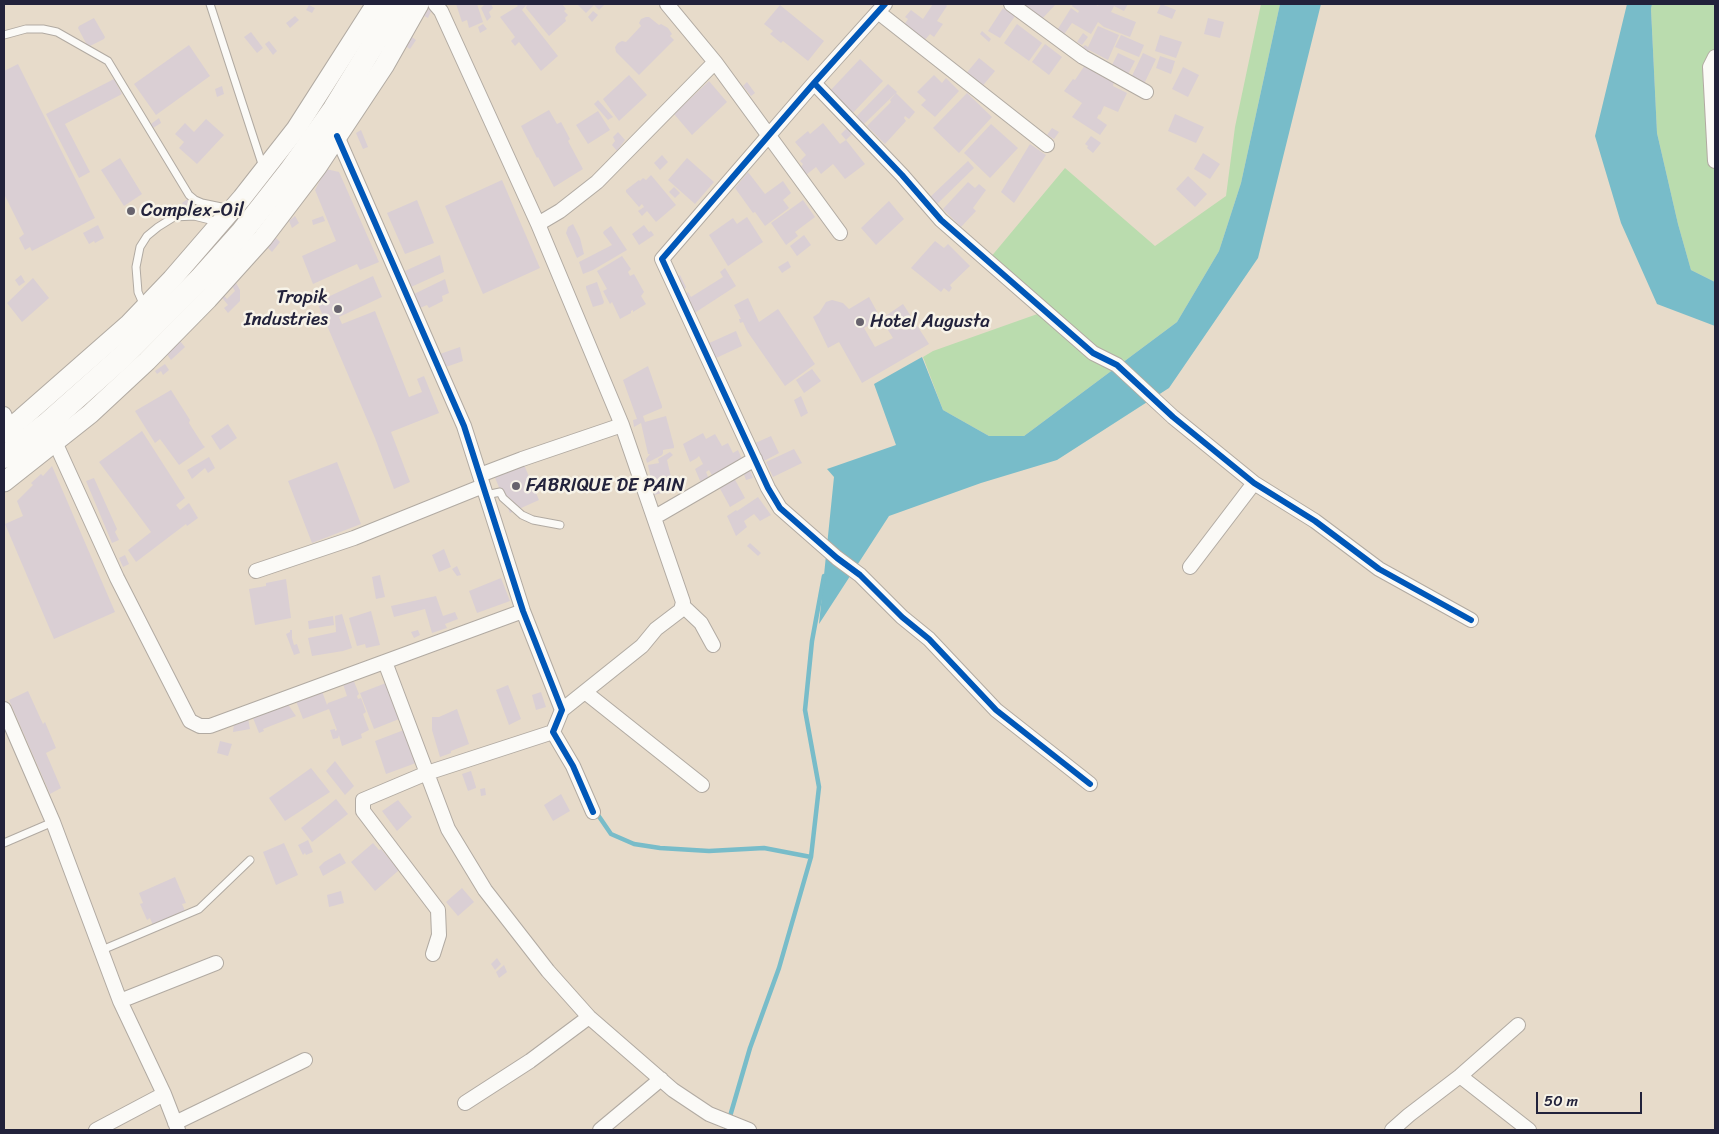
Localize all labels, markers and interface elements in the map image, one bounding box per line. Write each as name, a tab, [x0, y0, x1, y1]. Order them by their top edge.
place label: Complex-Oil	[141, 200, 244, 222]
marker: Complex-Oil	[125, 205, 137, 217]
place label: Tropik Industries	[244, 287, 328, 331]
marker: Tropik Industries	[332, 303, 344, 315]
place label: Hotel Augusta	[870, 311, 990, 333]
marker: Hotel Augusta	[854, 316, 866, 328]
place label: FABRIQUE DE PAIN	[526, 475, 685, 497]
marker: FABRIQUE DE PAIN	[510, 480, 522, 492]
scale bar	[1539, 1082, 1645, 1114]
text: 50 m	[1544, 1088, 1578, 1114]

